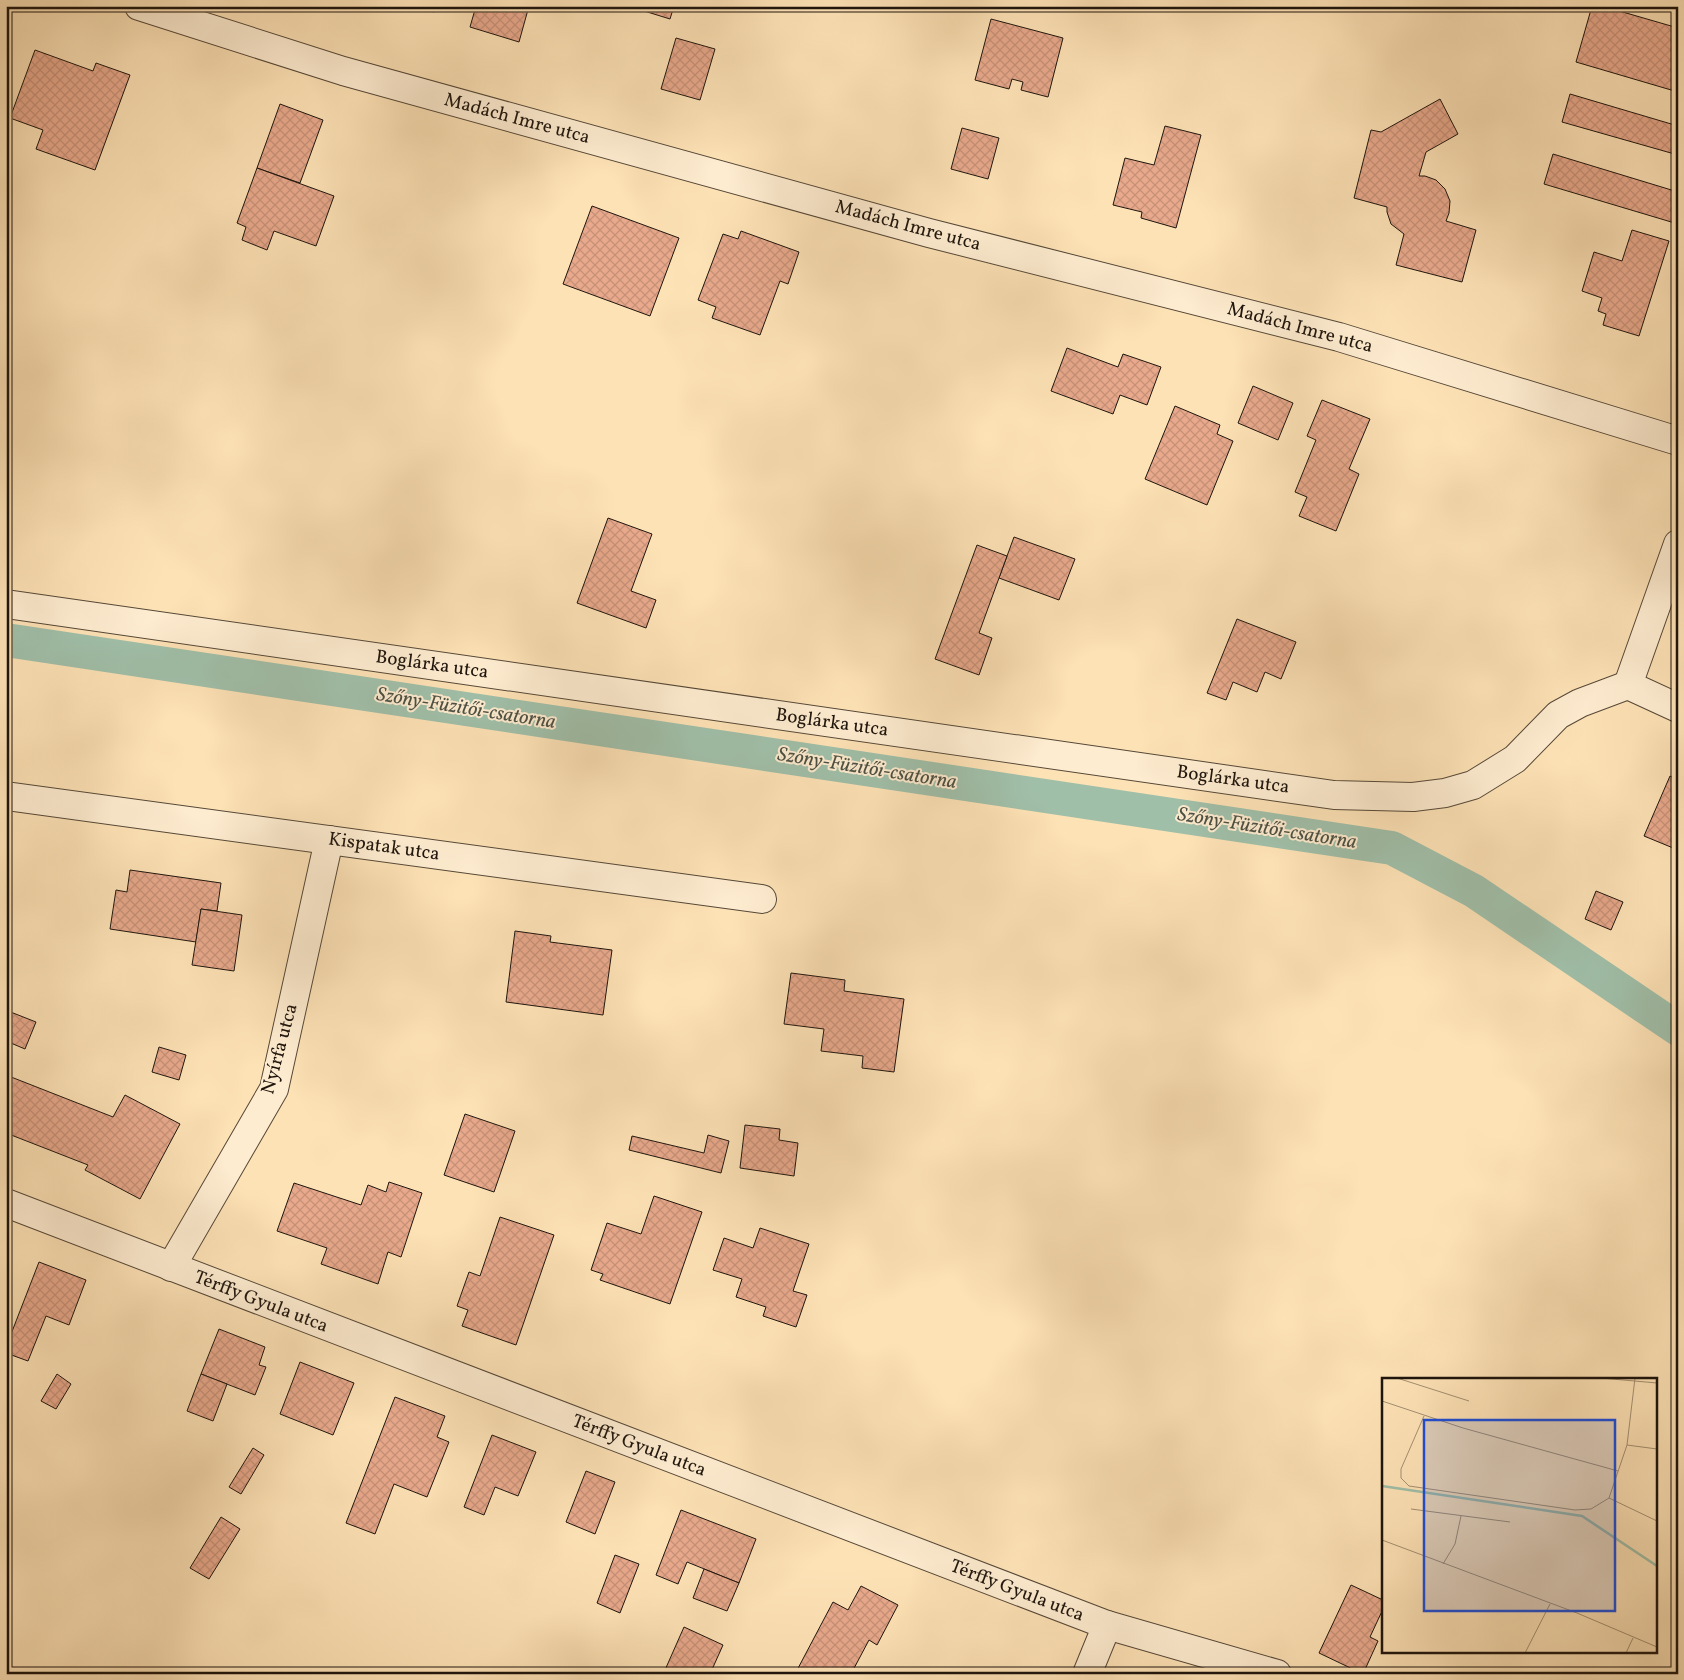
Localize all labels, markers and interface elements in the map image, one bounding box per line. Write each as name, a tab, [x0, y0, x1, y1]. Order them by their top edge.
street label: Madách Imre utca	[441, 87, 593, 151]
street label: Madách Imre utca	[832, 194, 984, 258]
street label: Madách Imre utca	[1224, 296, 1376, 360]
street label: Boglárka utca	[374, 644, 490, 686]
water label: Szőny-Füzitői-csatorna	[374, 681, 558, 737]
street label: Boglárka utca	[774, 702, 890, 744]
water label: Szőny-Füzitői-csatorna	[775, 741, 959, 797]
street label: Boglárka utca	[1175, 759, 1291, 801]
water label: Szőny-Füzitői-csatorna	[1175, 801, 1359, 857]
street label: Kispatak utca	[327, 826, 441, 868]
street label: Nyírfa utca	[255, 1001, 305, 1097]
street label: Térffy Gyula utca	[190, 1264, 332, 1340]
inset map	[1382, 1378, 1656, 1652]
street label: Térffy Gyula utca	[568, 1408, 710, 1484]
street label: Térffy Gyula utca	[946, 1553, 1088, 1629]

